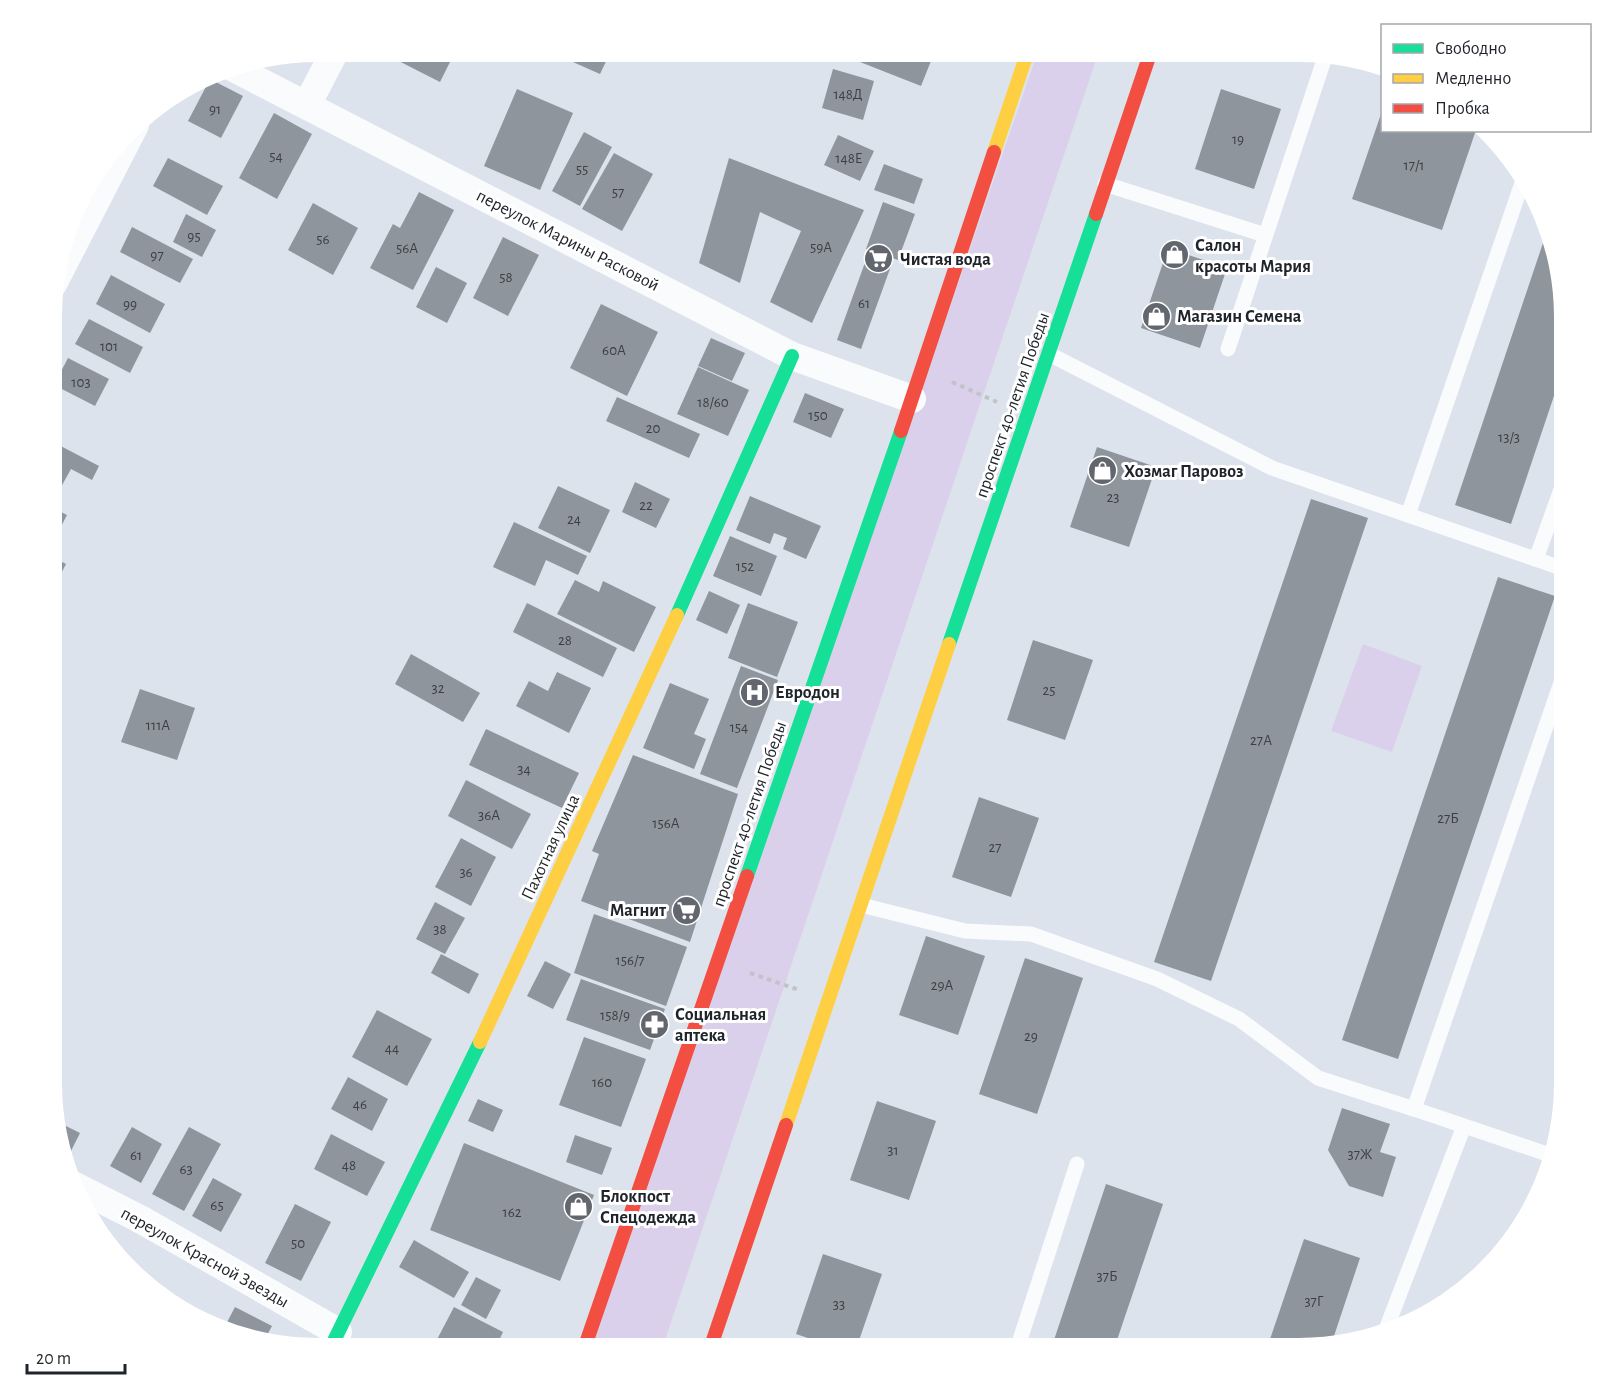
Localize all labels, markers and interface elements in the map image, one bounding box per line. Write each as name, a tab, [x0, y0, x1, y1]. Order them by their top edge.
legend	[1381, 24, 1591, 132]
text: Свободно	[1435, 39, 1507, 58]
text: Медленно	[1435, 70, 1511, 88]
house number: 148Д	[833, 87, 863, 102]
text: Пробка	[1435, 99, 1490, 118]
house number: 91	[209, 102, 221, 117]
house number: 19	[1232, 132, 1244, 147]
house number: 54	[269, 149, 283, 164]
house number: 148Е	[835, 151, 863, 166]
house number: 17/1	[1404, 158, 1424, 173]
house number: 55	[576, 162, 588, 177]
house number: 57	[612, 185, 624, 200]
street label: переулок Марины Расковой	[473, 187, 662, 295]
house number: 95	[187, 229, 201, 244]
house number: 56	[316, 232, 330, 247]
place label: Салон красоты Мария	[1195, 237, 1311, 276]
shop icon: Салон красоты Мария	[1158, 239, 1190, 271]
house number: 59А	[810, 240, 832, 255]
house number: 56А	[396, 241, 418, 256]
supermarket icon: Чистая вода	[863, 243, 895, 275]
house number: 97	[150, 248, 164, 263]
place label: Чистая вода	[900, 251, 991, 269]
house number: 58	[499, 270, 513, 285]
house number: 61	[858, 296, 870, 311]
house number: 99	[123, 297, 137, 312]
shop icon: Магазин Семена	[1140, 300, 1172, 332]
place label: Магазин Семена	[1177, 308, 1302, 326]
street label: проспект 40-летия Победы	[972, 310, 1053, 500]
house number: 101	[100, 339, 118, 354]
house number: 60А	[602, 343, 626, 358]
house number: 103	[71, 375, 91, 390]
house number: 18/60	[697, 395, 729, 410]
house number: 150	[808, 408, 828, 423]
house number: 20	[646, 421, 660, 436]
house number: 13/3	[1498, 430, 1520, 445]
shop icon: Хозмаг Паровоз	[1087, 455, 1119, 487]
place label: Хозмаг Паровоз	[1124, 463, 1243, 481]
house number: 23	[1106, 490, 1120, 505]
house number: 22	[639, 498, 653, 513]
house number: 24	[567, 512, 581, 527]
house number: 152	[736, 559, 754, 574]
house number: 28	[558, 633, 572, 648]
hospital icon: Евродон	[738, 676, 770, 708]
house number: 32	[431, 681, 445, 696]
house number: 25	[1042, 683, 1056, 698]
place label: Евродон	[775, 684, 840, 702]
house number: 111А	[146, 718, 170, 733]
street label: проспект 40-летия Победы	[709, 719, 790, 909]
house number: 154	[730, 720, 748, 735]
house number: 27А	[1250, 733, 1272, 748]
house number: 34	[517, 762, 531, 777]
street label: Пахотная улица	[519, 792, 583, 903]
house number: 36А	[478, 808, 500, 823]
house number: 27Б	[1437, 811, 1459, 826]
house number: 156А	[652, 816, 680, 831]
house number: 27	[988, 840, 1002, 855]
house number: 36	[459, 865, 473, 880]
supermarket icon: Магнит	[671, 894, 703, 926]
place label: Магнит	[610, 902, 667, 920]
house number: 38	[433, 922, 447, 937]
house number: 156/7	[615, 953, 645, 968]
house number: 29А	[931, 978, 954, 993]
place label: Социальная аптека	[675, 1006, 766, 1045]
house number: 158/9	[600, 1008, 630, 1023]
pharmacy icon: Социальная аптека	[638, 1008, 670, 1040]
house number: 29	[1024, 1029, 1038, 1044]
house number: 44	[385, 1041, 399, 1056]
house number: 160	[592, 1075, 612, 1090]
house number: 46	[353, 1097, 367, 1112]
house number: 31	[887, 1143, 899, 1158]
house number: 37Ж	[1348, 1147, 1373, 1162]
house number: 61	[130, 1148, 142, 1163]
house number: 48	[342, 1158, 356, 1173]
house number: 63	[179, 1162, 193, 1177]
place label: Блокпост Спецодежда	[600, 1188, 696, 1227]
shop icon: Блокпост Спецодежда	[563, 1190, 595, 1222]
house number: 65	[210, 1198, 224, 1213]
street label: переулок Красной Звезды	[118, 1204, 291, 1312]
house number: 162	[502, 1205, 522, 1220]
house number: 50	[291, 1236, 305, 1251]
house number: 37Б	[1096, 1269, 1118, 1284]
house number: 37Г	[1304, 1294, 1324, 1309]
house number: 33	[833, 1297, 845, 1312]
scale bar	[27, 1337, 124, 1375]
text: 20 m	[36, 1350, 71, 1368]

